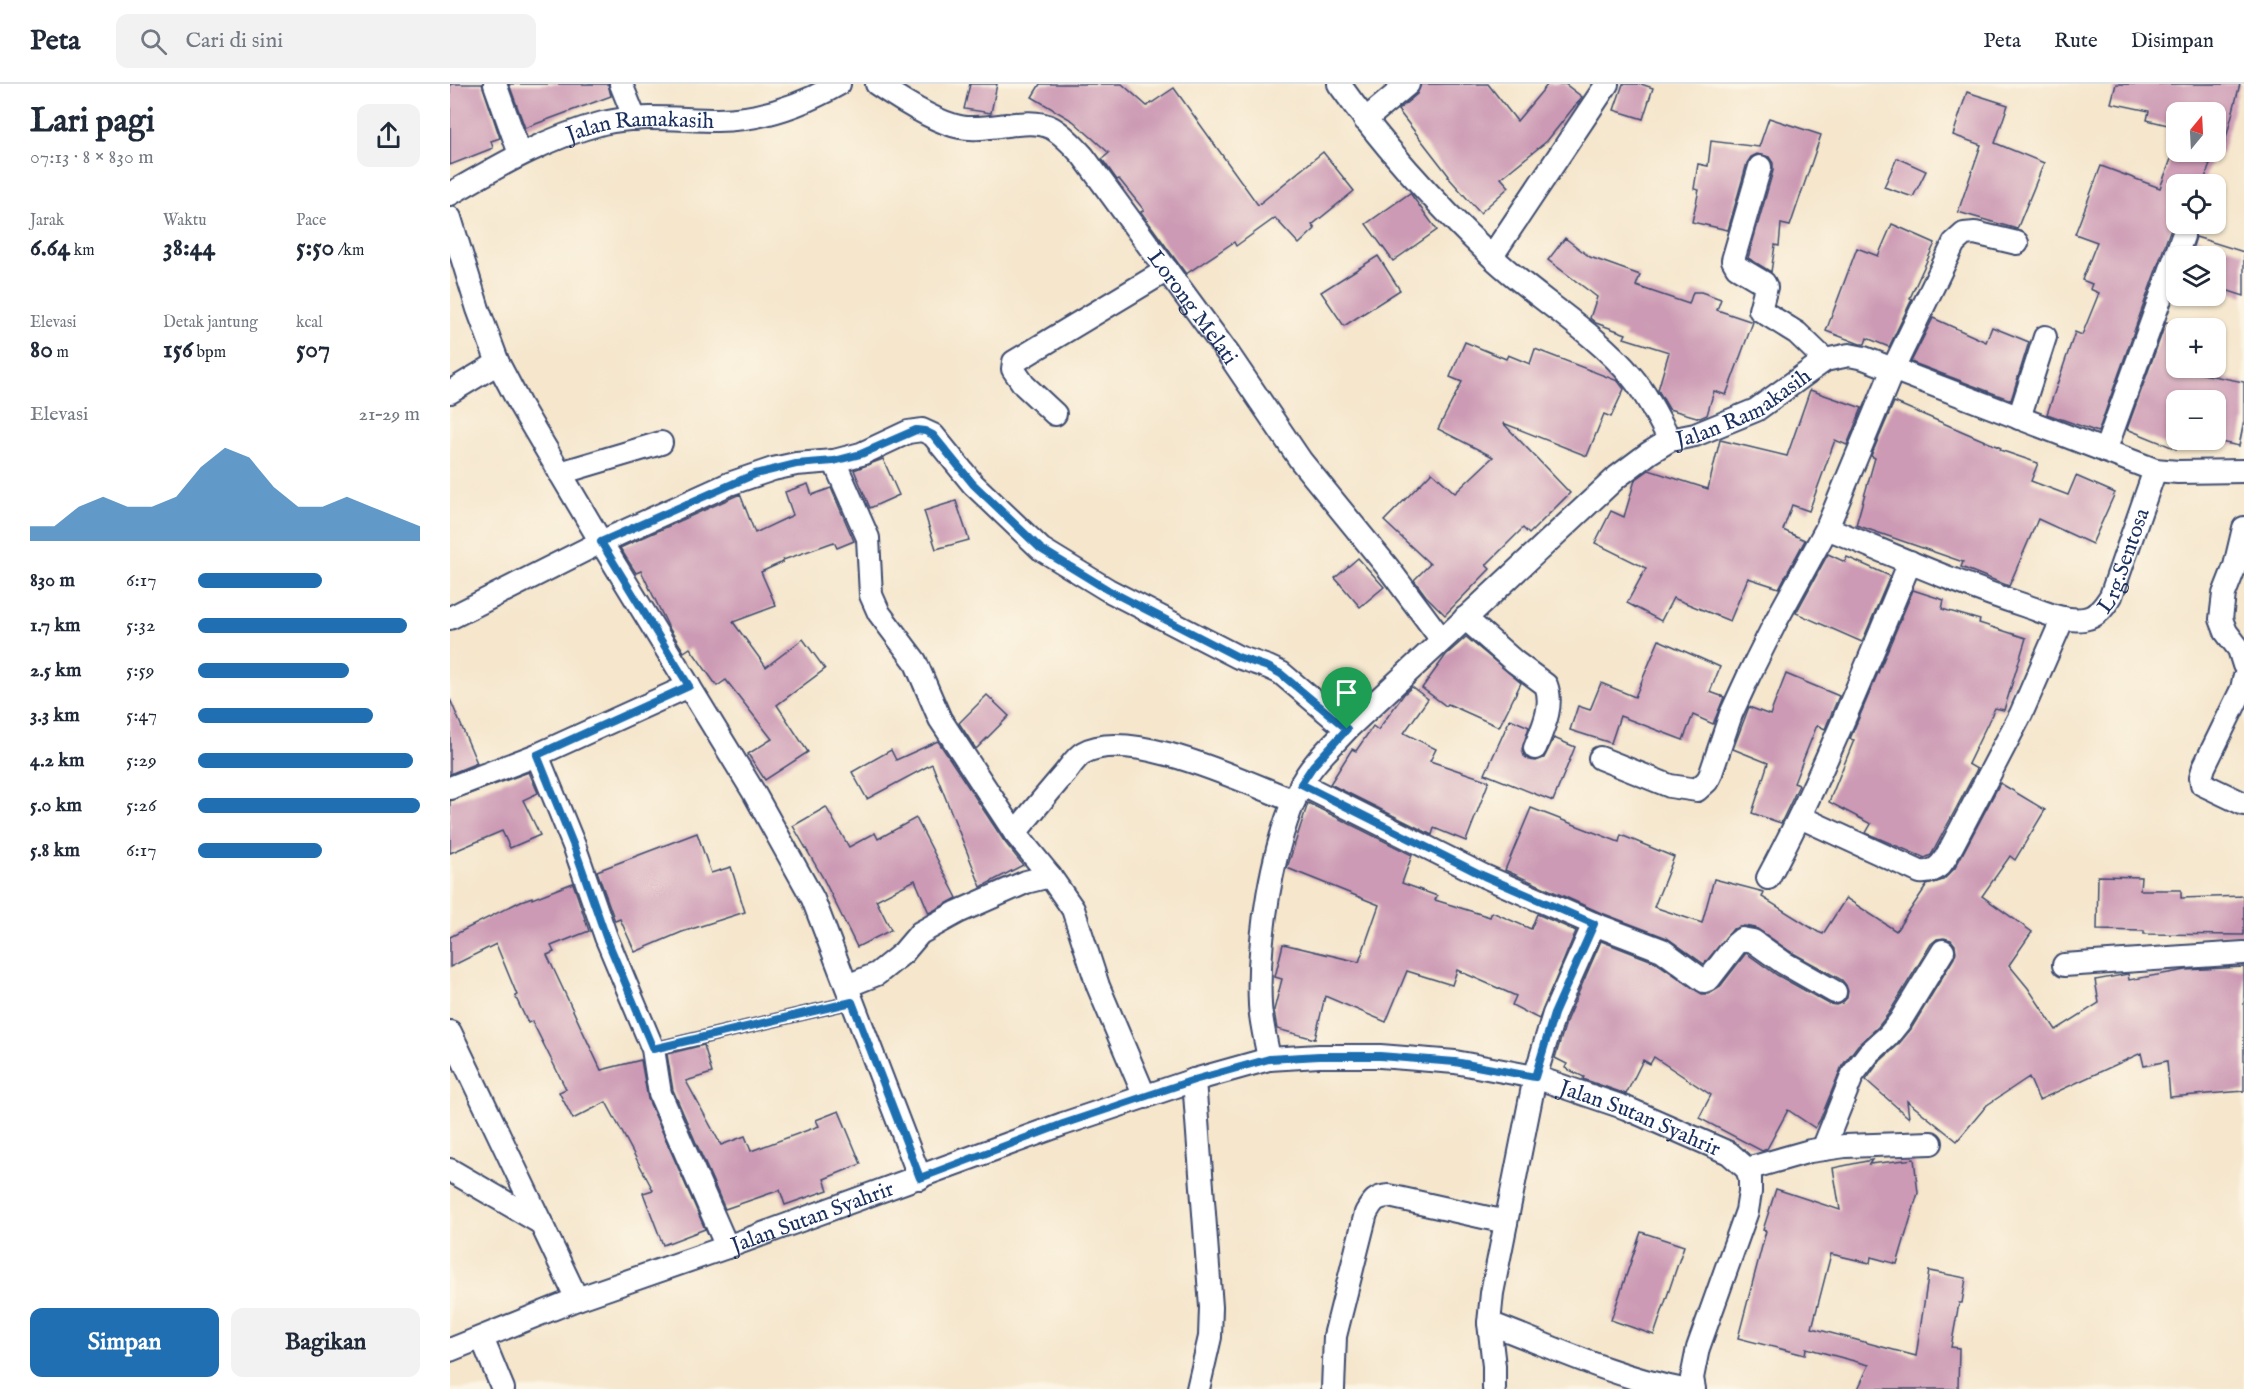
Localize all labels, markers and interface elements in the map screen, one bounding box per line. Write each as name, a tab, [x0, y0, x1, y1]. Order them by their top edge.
search box	[116, 14, 536, 68]
text: Peta	[30, 24, 80, 59]
icon: search	[137, 25, 170, 58]
text: Cari di sini	[185, 27, 283, 55]
text: Peta	[1983, 28, 2021, 55]
text: Rute	[2054, 28, 2098, 55]
text: Disimpan	[2131, 28, 2214, 55]
text: Lari pagi	[30, 101, 155, 143]
north arrow	[2166, 102, 2226, 162]
map controls	[2166, 102, 2226, 450]
button: share	[357, 104, 420, 167]
street label: Jalan Ramakasih	[560, 106, 715, 150]
text: 07:13 · 8 × 830 m	[30, 145, 154, 170]
button: locate	[2166, 174, 2226, 234]
text: Jarak	[30, 211, 64, 231]
text: Waktu	[163, 211, 207, 231]
text: Pace	[296, 211, 326, 231]
text: 6.64	[30, 231, 70, 264]
text: 38:44	[163, 231, 215, 264]
text: 5:50	[296, 231, 334, 264]
text: km	[70, 241, 95, 261]
text: /km	[334, 241, 364, 261]
street label: Lorong Melati	[1141, 245, 1243, 371]
button: layers	[2166, 246, 2226, 306]
text: Elevasi	[30, 313, 77, 333]
text: Detak jantung	[163, 313, 258, 333]
text: kcal	[296, 313, 323, 333]
button: +	[2166, 318, 2226, 378]
text: 80	[30, 333, 53, 366]
text: 156	[163, 333, 193, 366]
text: 507	[296, 333, 330, 366]
text: m	[53, 343, 69, 363]
text: bpm	[193, 343, 226, 363]
street label: Jalan Ramakasih	[1671, 363, 1817, 455]
button: −	[2166, 390, 2226, 450]
text: Elevasi	[30, 402, 88, 427]
text: 21–29 m	[359, 402, 420, 427]
street label: Lrg.Sentosa	[2091, 504, 2157, 620]
text: 830 m	[30, 568, 75, 593]
text: 6:17	[126, 568, 157, 593]
text: 1.7 km	[30, 613, 81, 638]
text: 5:32	[126, 613, 155, 638]
text: 2.5 km	[30, 658, 81, 683]
text: 5:59	[126, 658, 155, 683]
pin	[1321, 667, 1372, 729]
icon: arrive	[1330, 676, 1363, 709]
text: 3.3 km	[30, 703, 80, 728]
text: 5:47	[126, 703, 157, 728]
text: 4.2 km	[30, 748, 84, 773]
text: 5:29	[126, 748, 157, 773]
text: 5.0 km	[30, 793, 82, 818]
text: 5:26	[126, 793, 156, 818]
text: 5.8 km	[30, 838, 80, 863]
text: 6:17	[126, 838, 157, 863]
street label: Jalan Sutan Syahrir	[1553, 1073, 1725, 1164]
street label: Jalan Sutan Syahrir	[725, 1175, 898, 1261]
button: Simpan	[30, 1308, 219, 1377]
button: Bagikan	[231, 1308, 420, 1377]

